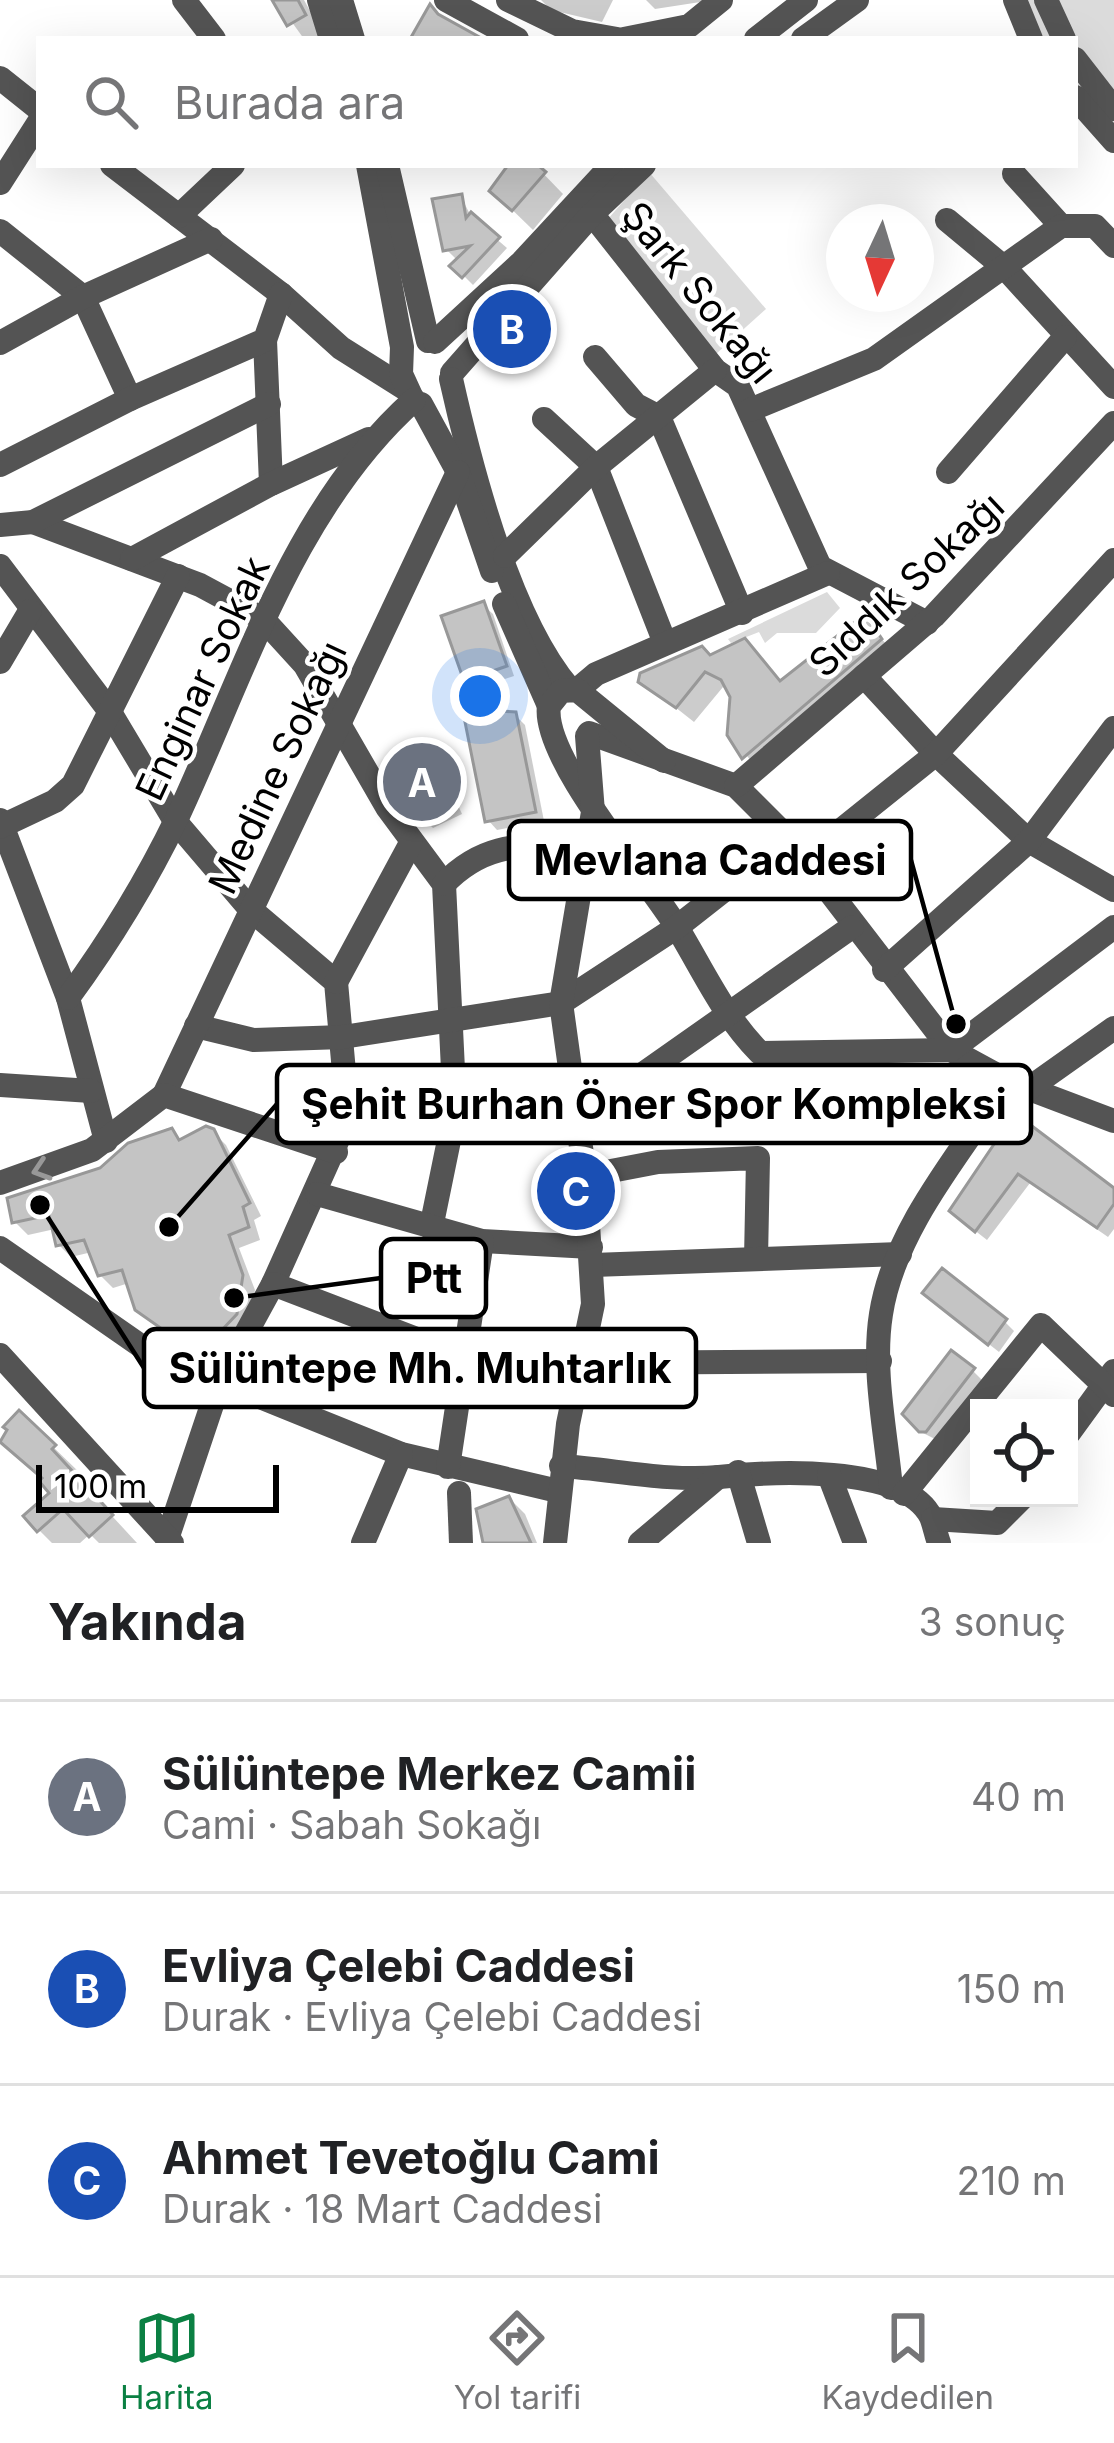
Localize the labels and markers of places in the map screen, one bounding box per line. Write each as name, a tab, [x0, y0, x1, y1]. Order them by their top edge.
pin: B	[473, 284, 551, 374]
pin: A	[383, 737, 461, 827]
callout: Mevlana Caddesi	[509, 821, 911, 899]
callout: Şehit Burhan Öner Spor Kompleksi	[277, 1065, 1031, 1143]
pin: C	[537, 1146, 615, 1236]
callout: Ptt	[381, 1239, 486, 1317]
callout: Sülüntepe Mh. Muhtarlık	[144, 1329, 696, 1407]

